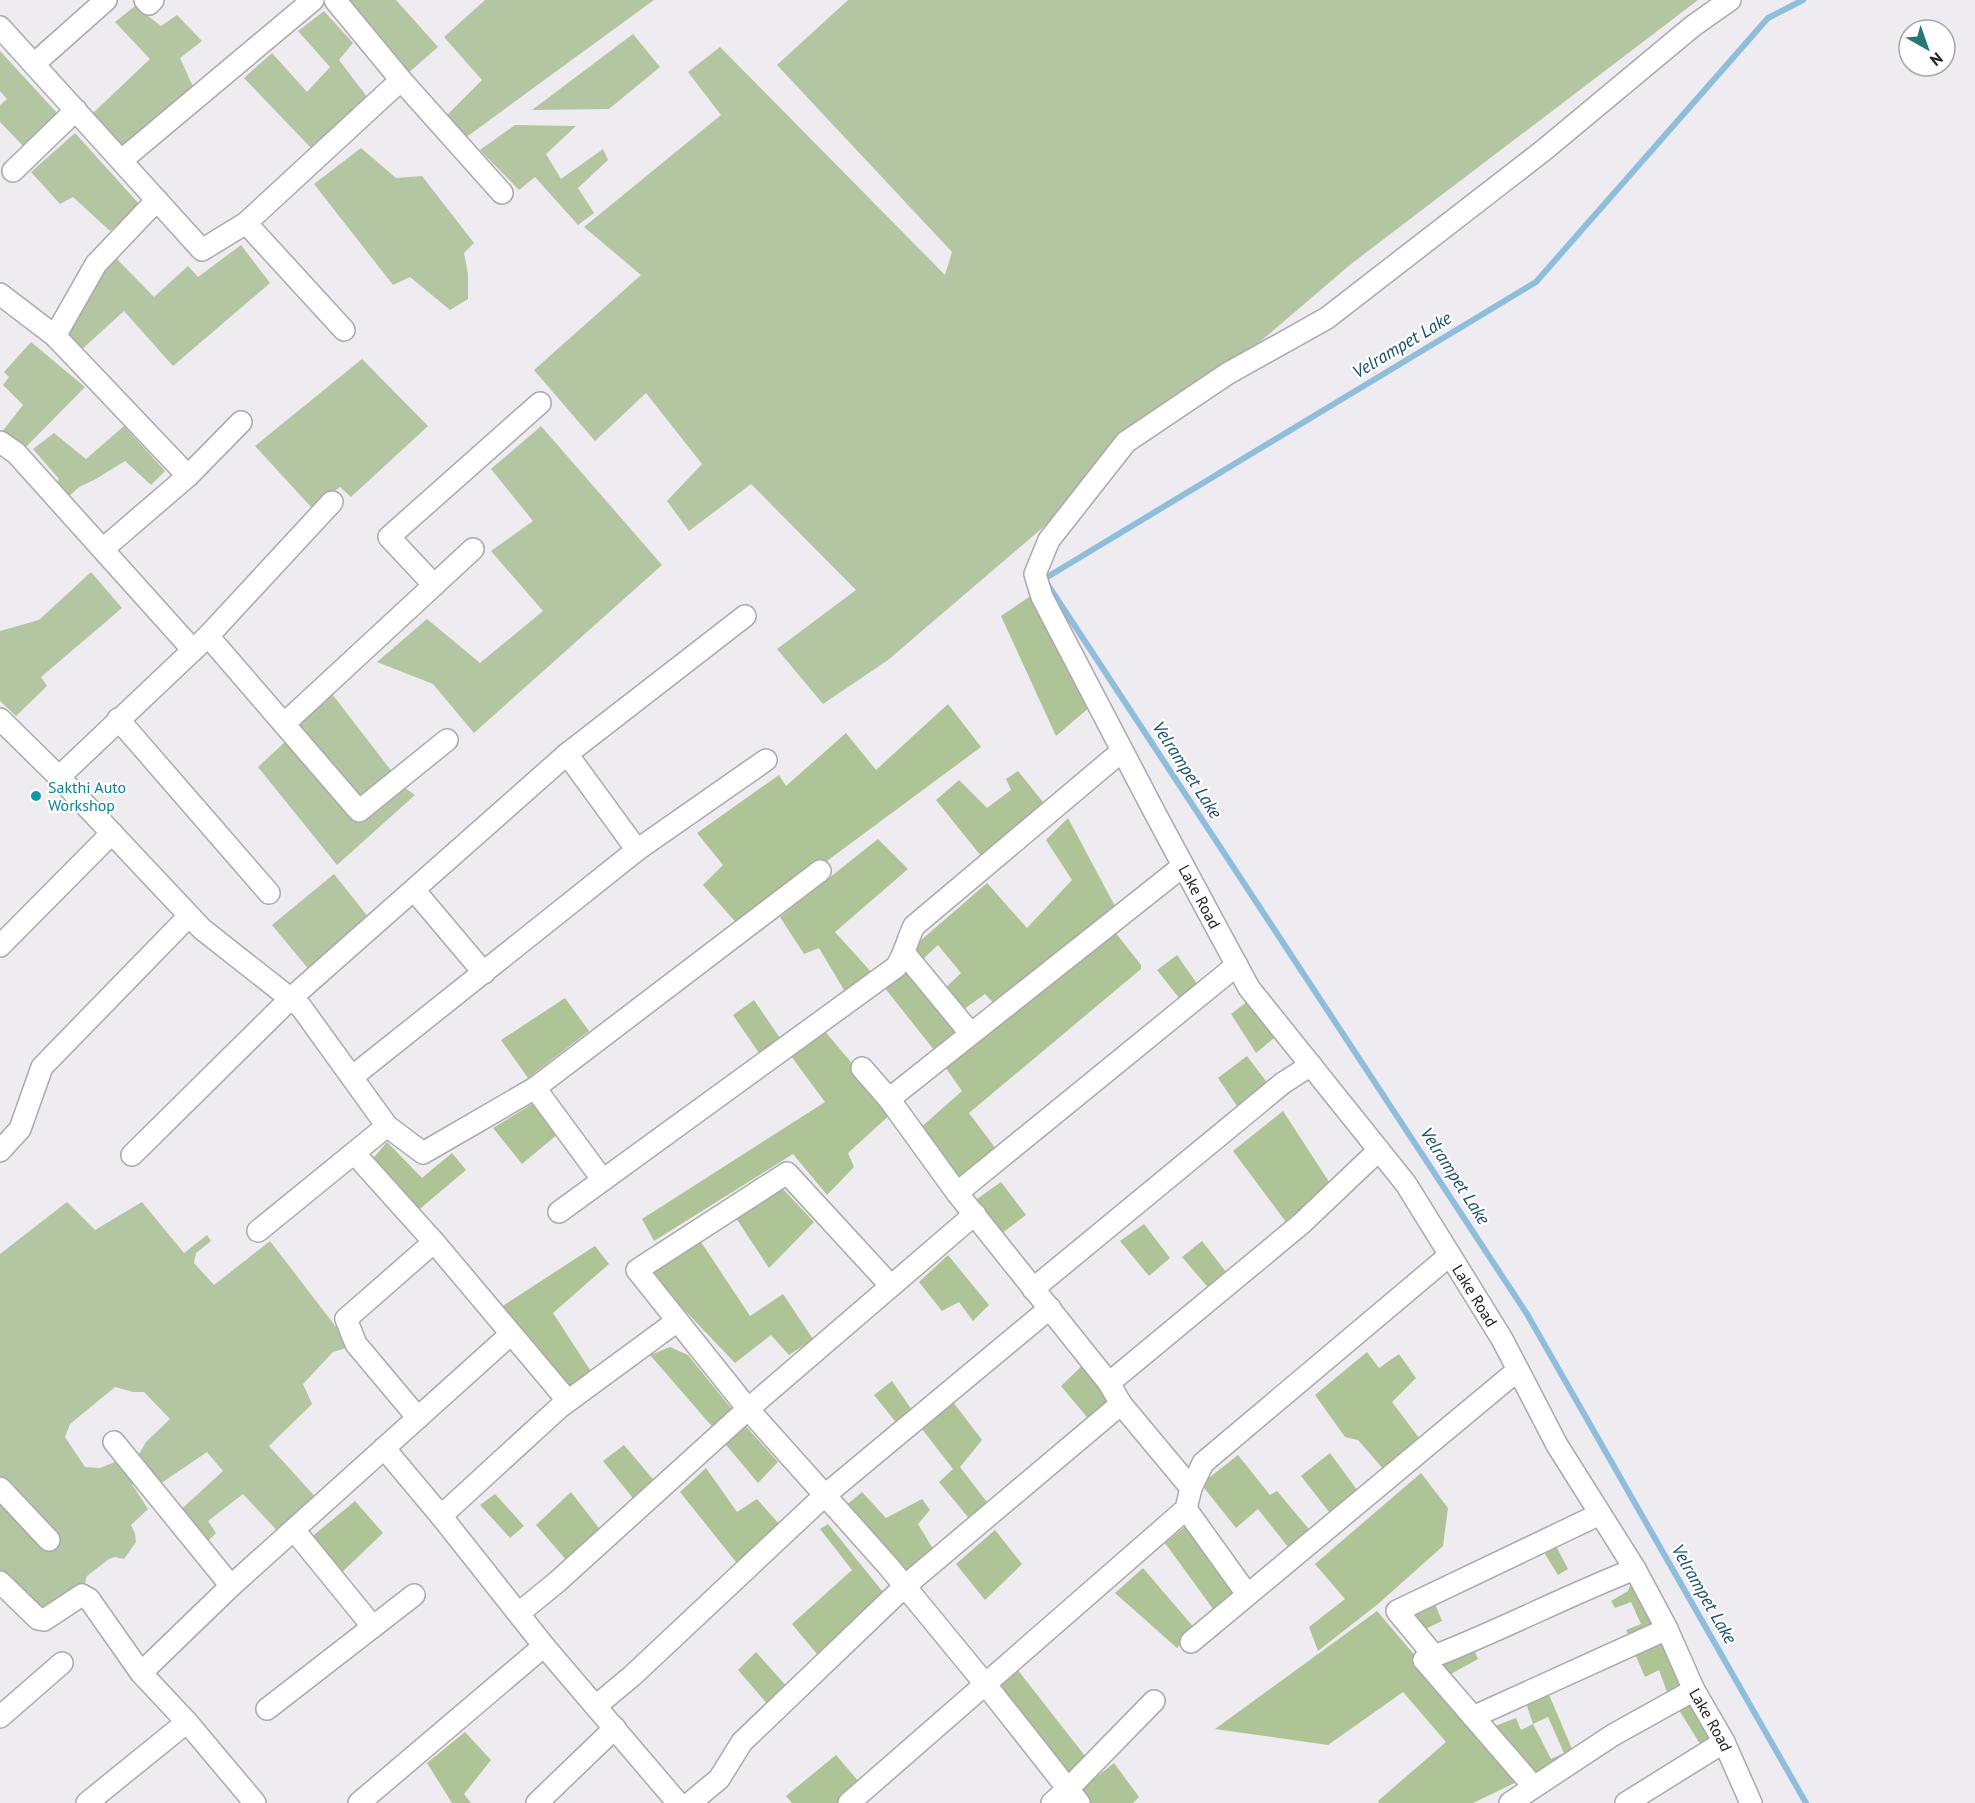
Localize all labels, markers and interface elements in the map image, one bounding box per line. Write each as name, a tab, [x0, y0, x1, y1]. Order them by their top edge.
north arrow	[1897, 18, 1957, 78]
text: N	[1926, 48, 1947, 71]
water label: Velrampet Lake	[1348, 306, 1456, 383]
water label: Velrampet Lake	[1147, 717, 1228, 823]
place label: Sakthi Auto Workshop	[48, 777, 126, 815]
marker: Sakthi Auto Workshop	[29, 789, 43, 803]
street label: Lake Road	[1175, 861, 1225, 932]
water label: Velrampet Lake	[1415, 1123, 1496, 1229]
street label: Lake Road	[1448, 1261, 1502, 1330]
water label: Velrampet Lake	[1667, 1540, 1743, 1648]
street label: Lake Road	[1685, 1684, 1737, 1754]

